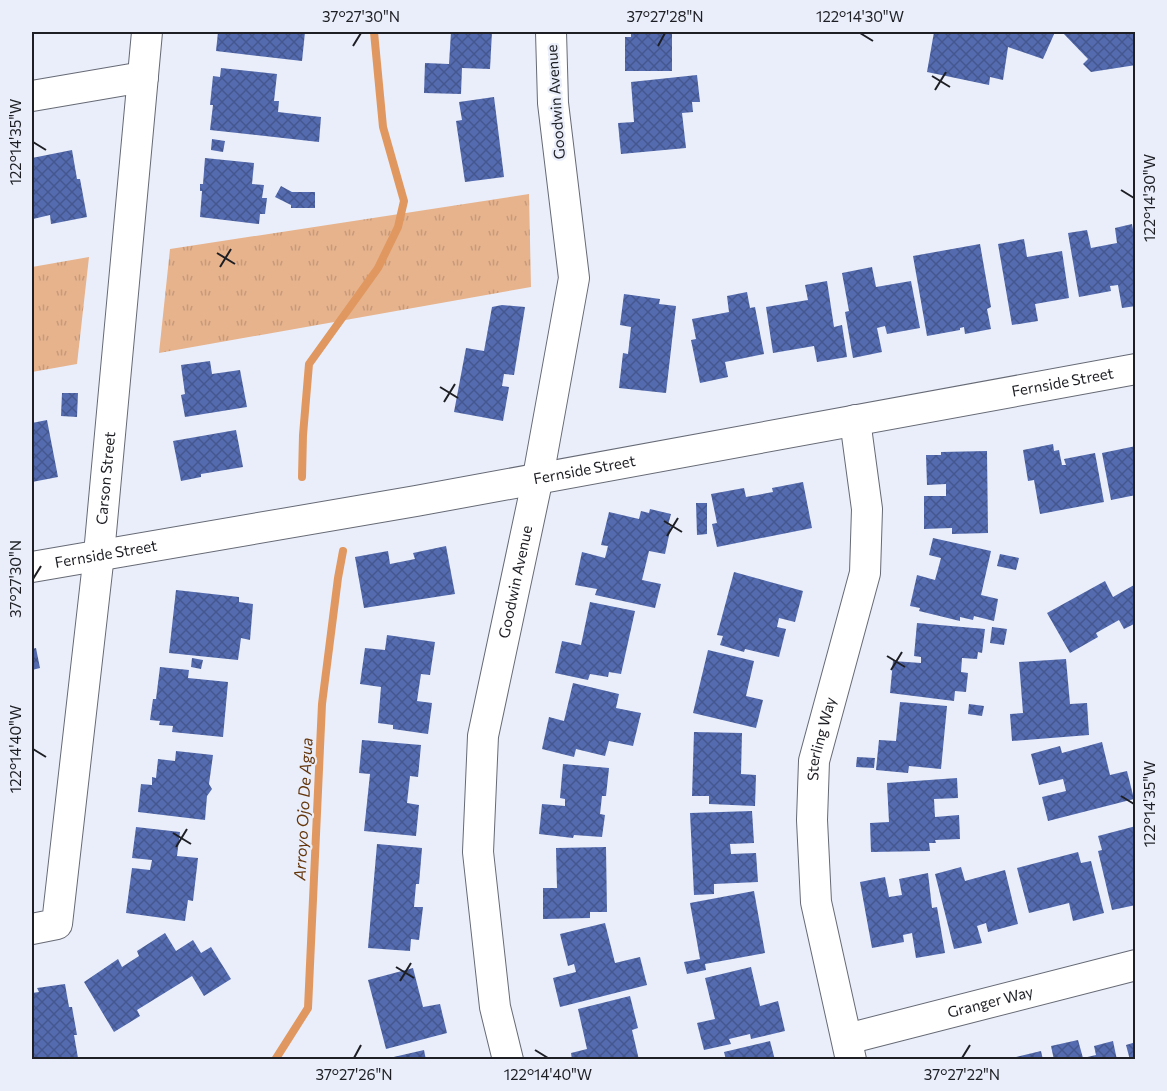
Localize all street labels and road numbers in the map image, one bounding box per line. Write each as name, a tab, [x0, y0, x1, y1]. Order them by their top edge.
street label: Goodwin Avenue	[542, 44, 568, 160]
street label: Fernside Street	[1010, 363, 1115, 400]
street label: Carson Street	[92, 431, 118, 526]
street label: Fernside Street	[532, 451, 637, 487]
street label: Goodwin Avenue	[494, 524, 535, 640]
street label: Fernside Street	[53, 536, 158, 571]
street label: Sterling Way	[803, 694, 839, 781]
street label: Granger Way	[945, 982, 1035, 1021]

